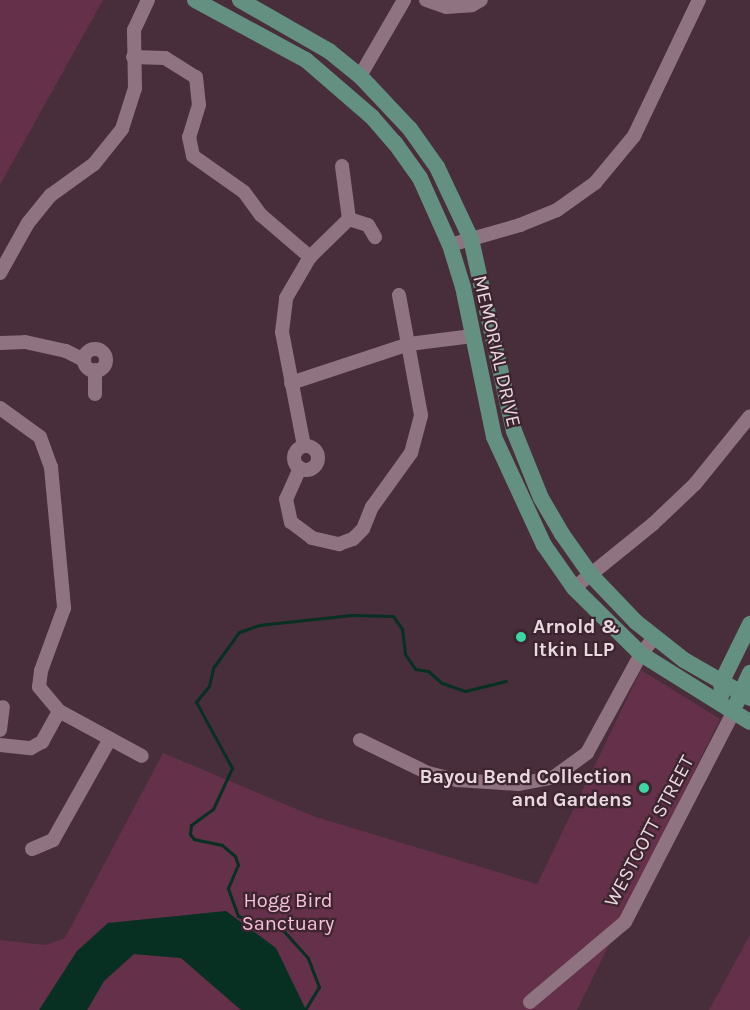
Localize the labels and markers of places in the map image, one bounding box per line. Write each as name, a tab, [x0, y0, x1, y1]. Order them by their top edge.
place label: Arnold & Itkin LLP	[533, 614, 620, 661]
marker: Arnold & Itkin LLP	[514, 630, 528, 644]
place label: Bayou Bend Collection and Gardens	[419, 765, 632, 812]
marker: Bayou Bend Collection and Gardens	[637, 781, 651, 795]

